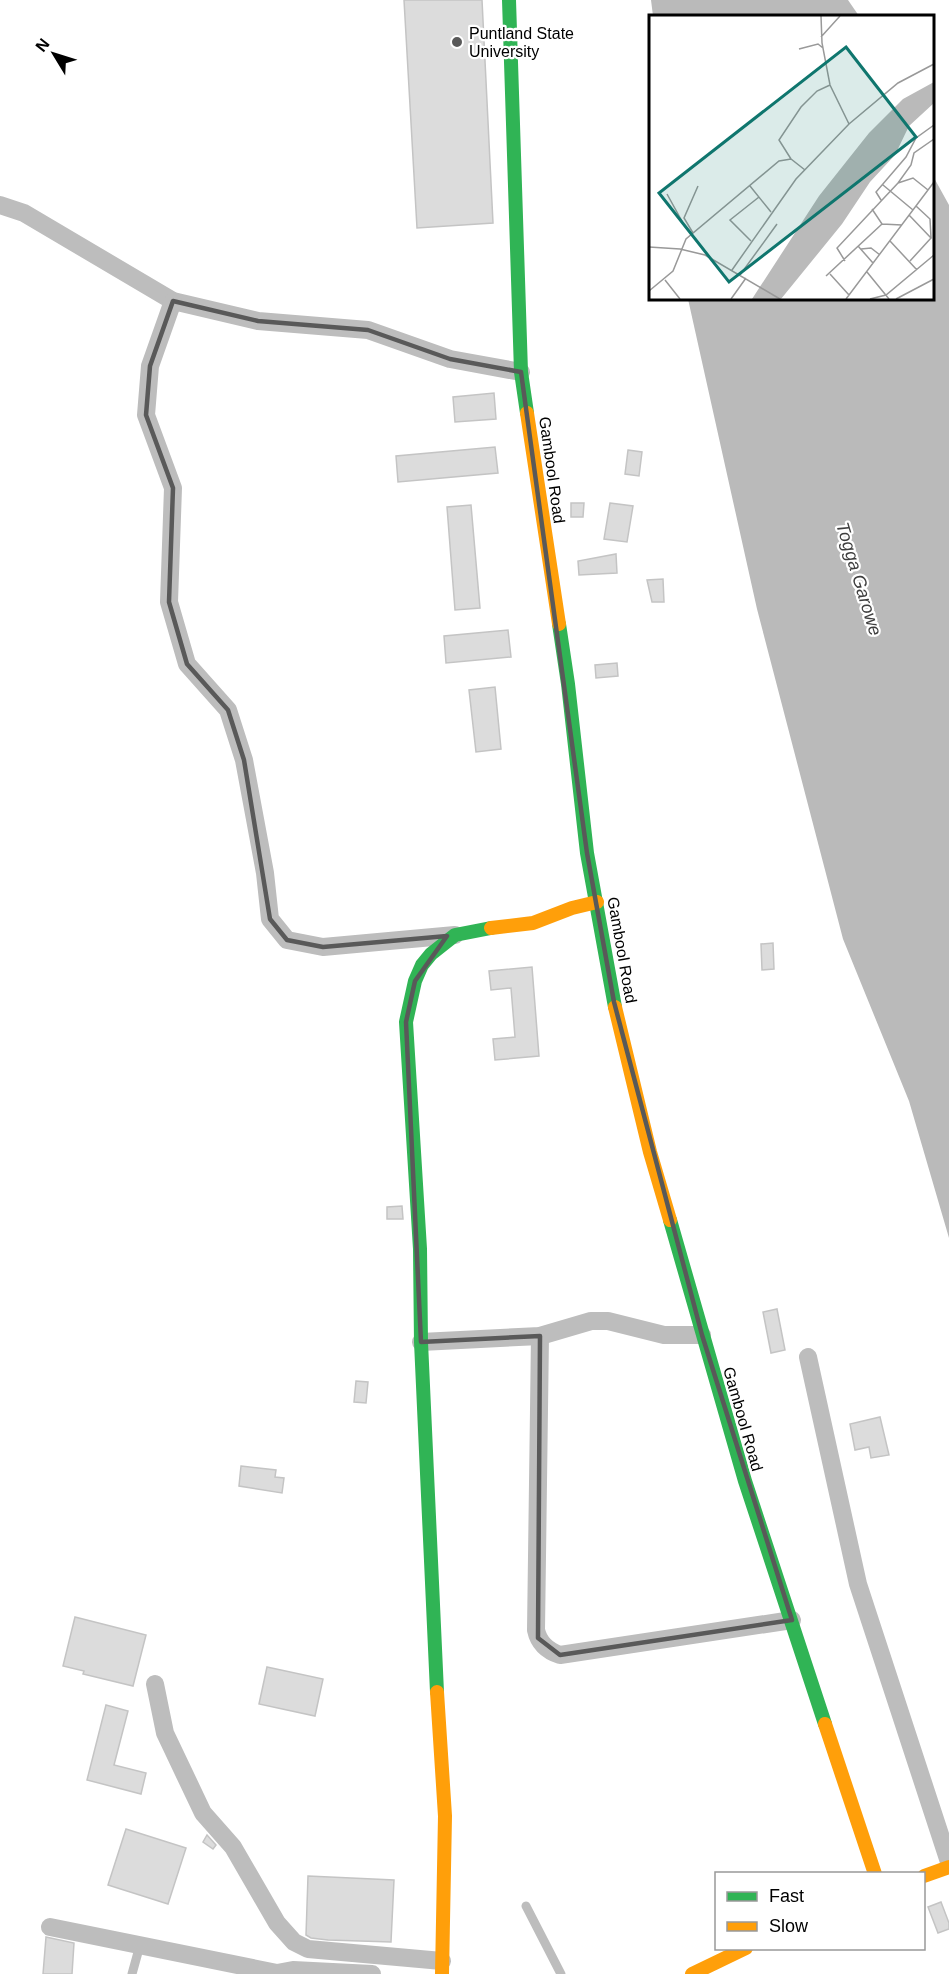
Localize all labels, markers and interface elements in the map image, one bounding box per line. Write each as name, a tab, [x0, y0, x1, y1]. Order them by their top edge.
inset map	[649, 15, 934, 300]
north arrow	[24, 24, 84, 84]
place label: Puntland State University	[469, 25, 574, 60]
text: N	[32, 35, 53, 55]
marker: Puntland State University	[450, 35, 464, 49]
street label: Gambool Road	[536, 416, 568, 524]
water label: Togga Garowe	[832, 520, 886, 638]
street label: Gambool Road	[604, 896, 640, 1004]
street label: Gambool Road	[720, 1365, 766, 1473]
legend	[715, 1872, 925, 1950]
text: Fast	[769, 1886, 804, 1906]
text: Slow	[769, 1916, 809, 1936]

